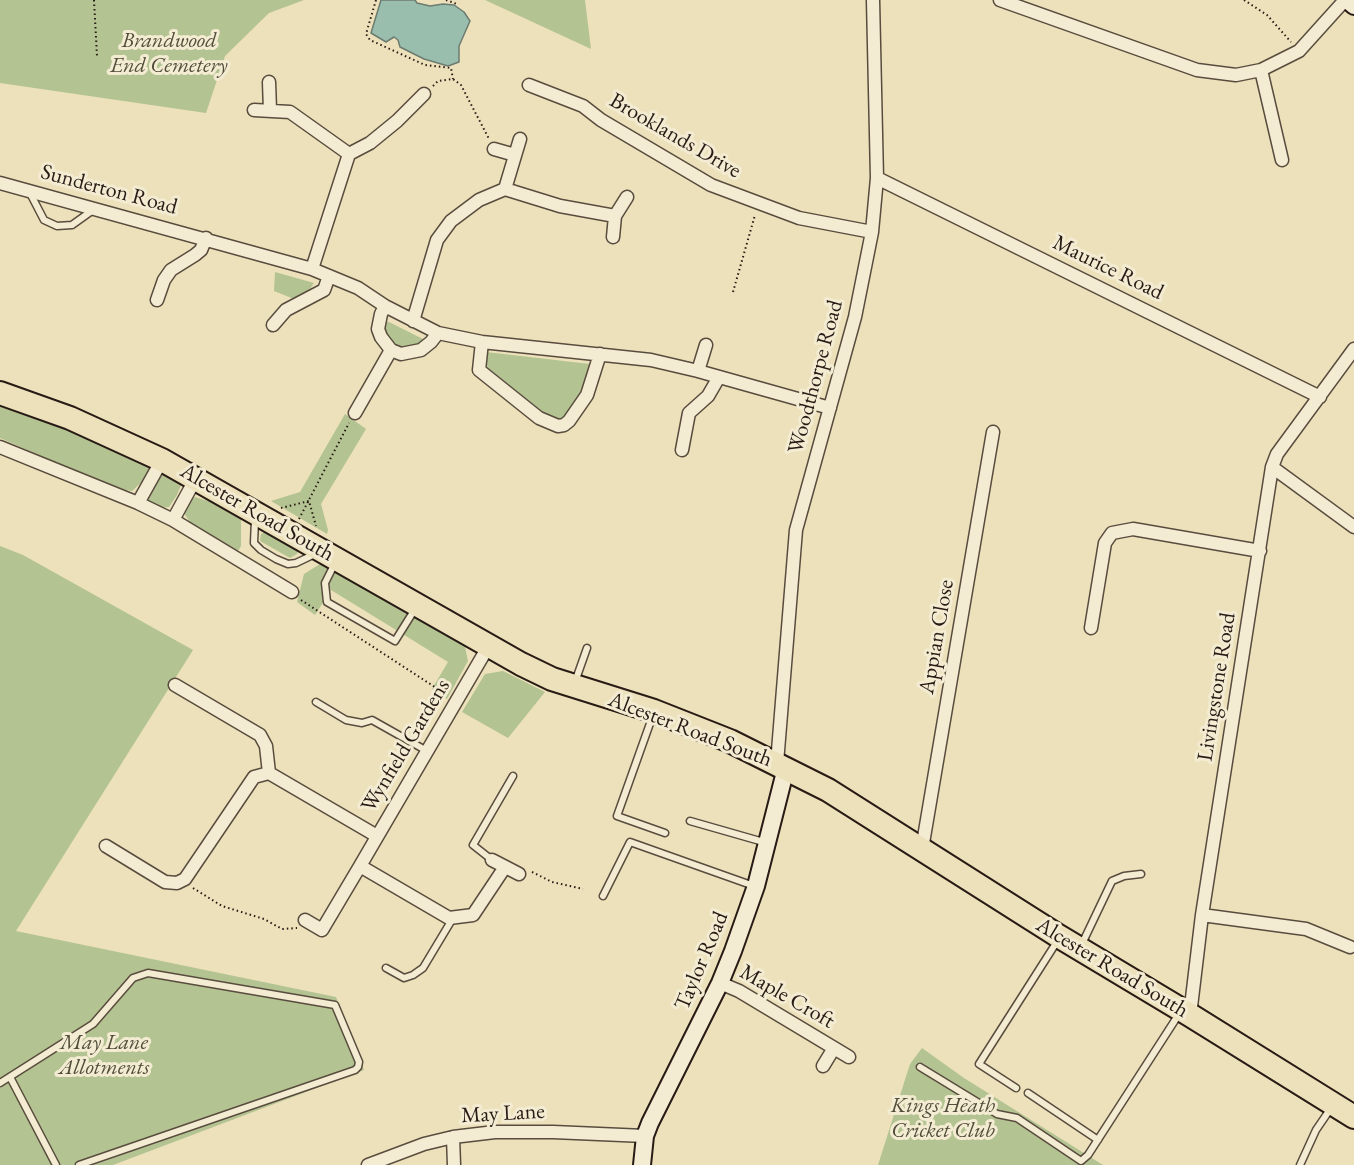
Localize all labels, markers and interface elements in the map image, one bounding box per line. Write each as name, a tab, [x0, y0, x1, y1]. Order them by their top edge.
park label: Brandwood End Cemetery	[110, 28, 228, 80]
street label: Brooklands Drive	[605, 88, 745, 184]
street label: Sunderton Road	[38, 159, 180, 221]
street label: Maurice Road	[1048, 230, 1168, 306]
street label: Woodthorpe Road	[783, 297, 849, 457]
street label: Alcester Road South	[175, 458, 339, 568]
street label: Appian Close	[914, 578, 960, 696]
street label: Livingstone Road	[1192, 611, 1242, 763]
street label: Wynfield Gardens	[356, 675, 456, 817]
street label: Alcester Road South	[604, 687, 776, 773]
street label: Taylor Road	[669, 908, 735, 1014]
street label: Alcester Road South	[1031, 912, 1193, 1024]
street label: Maple Croft	[735, 959, 839, 1035]
park label: May Lane Allotments	[59, 1030, 149, 1082]
park label: Kings Heath Cricket Club	[891, 1093, 995, 1144]
street label: May Lane	[460, 1099, 546, 1129]

